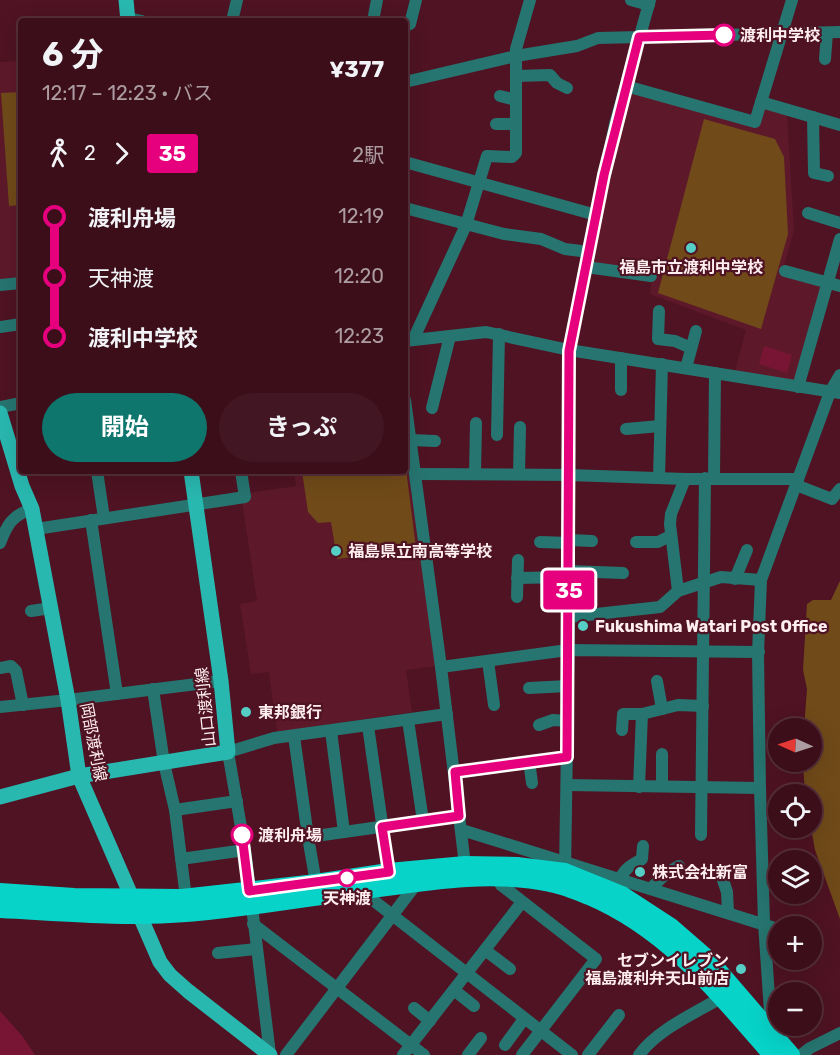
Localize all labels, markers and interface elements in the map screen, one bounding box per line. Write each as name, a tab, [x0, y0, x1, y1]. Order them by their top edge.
marker: 渡利中学校	[713, 24, 735, 46]
place label: 渡利中学校	[740, 26, 820, 45]
text: 6 分	[42, 35, 104, 74]
text: ¥377	[329, 56, 384, 83]
text: 12:17 – 12:23 · バス	[42, 81, 213, 105]
icon: walk	[42, 137, 75, 170]
icon: forward	[105, 137, 138, 170]
text: 2	[84, 141, 96, 165]
text: 35	[159, 141, 186, 166]
text: 2駅	[352, 143, 384, 167]
text: 12:19	[338, 204, 384, 228]
text: 渡利舟場	[88, 205, 176, 232]
marker: 福島市立渡利中学校	[684, 241, 698, 255]
place label: 福島市立渡利中学校	[619, 258, 763, 277]
text: 12:20	[334, 264, 384, 288]
text: 天神渡	[88, 265, 154, 292]
text: 12:23	[335, 324, 384, 348]
text: 渡利中学校	[88, 325, 198, 352]
button: 開始	[42, 393, 207, 462]
button: きっぷ	[219, 393, 384, 462]
place label: 福島県立南高等学校	[348, 542, 492, 561]
marker: 福島県立南高等学校	[329, 544, 343, 558]
line badge: 35	[542, 570, 596, 610]
text: 35	[555, 578, 583, 603]
place label: Fukushima Watari Post Office	[595, 617, 828, 636]
marker: Fukushima Watari Post Office	[576, 619, 590, 633]
street label: 山口渡利線	[192, 666, 219, 748]
street label: 岡部渡利線	[77, 701, 110, 783]
place label: 東邦銀行	[258, 703, 322, 722]
marker: 東邦銀行	[239, 705, 253, 719]
north arrow	[768, 718, 822, 772]
map controls	[768, 718, 822, 1036]
button: locate	[768, 784, 822, 838]
marker: 渡利舟場	[231, 824, 253, 846]
place label: 渡利舟場	[258, 826, 322, 845]
button: layers	[768, 850, 822, 904]
place label: 株式会社新富	[652, 863, 748, 882]
marker: 株式会社新富	[633, 865, 647, 879]
marker: 天神渡	[338, 869, 356, 887]
place label: 天神渡	[323, 889, 371, 908]
button: +	[768, 916, 822, 970]
place label: セブンイレブン 福島渡利弁天山前店	[585, 951, 729, 988]
marker: セブンイレブン 福島渡利弁天山前店	[734, 962, 748, 976]
button: −	[768, 982, 822, 1036]

